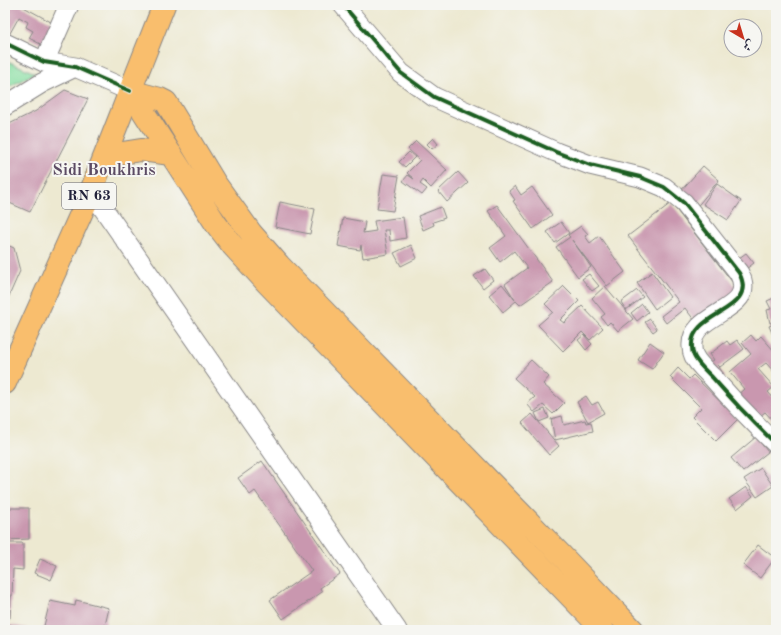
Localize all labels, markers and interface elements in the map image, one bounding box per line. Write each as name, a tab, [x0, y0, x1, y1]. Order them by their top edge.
north arrow	[723, 18, 763, 58]
text: ش	[740, 37, 756, 52]
district label: Sidi Boukhris	[52, 162, 156, 179]
road number: RN 63	[62, 183, 116, 209]

